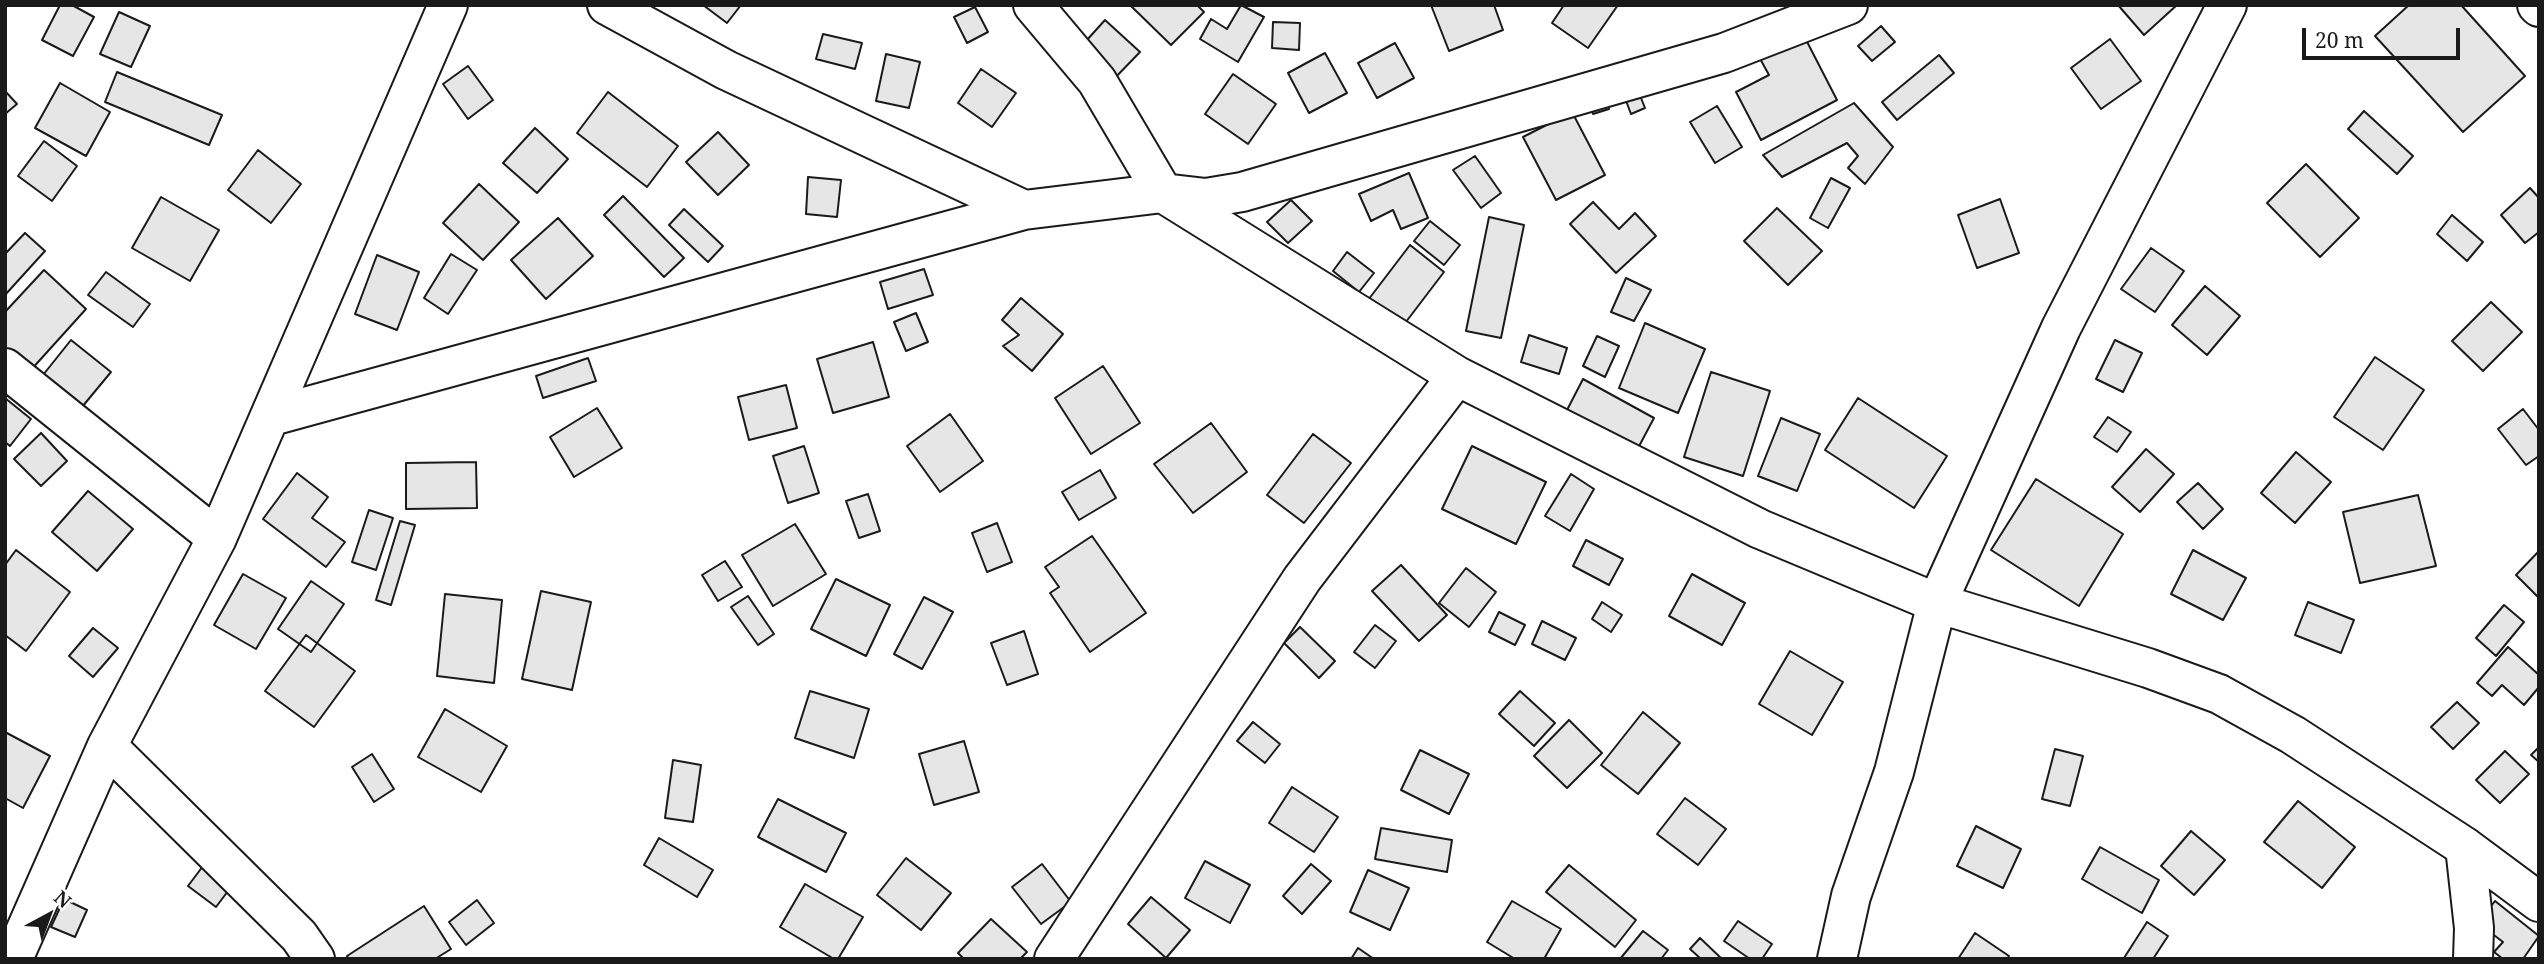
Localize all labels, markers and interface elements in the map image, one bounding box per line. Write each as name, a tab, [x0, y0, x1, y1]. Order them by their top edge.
scale bar	[2306, 14, 2464, 58]
text: 20 m	[2315, 26, 2364, 54]
north arrow	[14, 880, 84, 950]
text: N	[49, 884, 77, 914]

